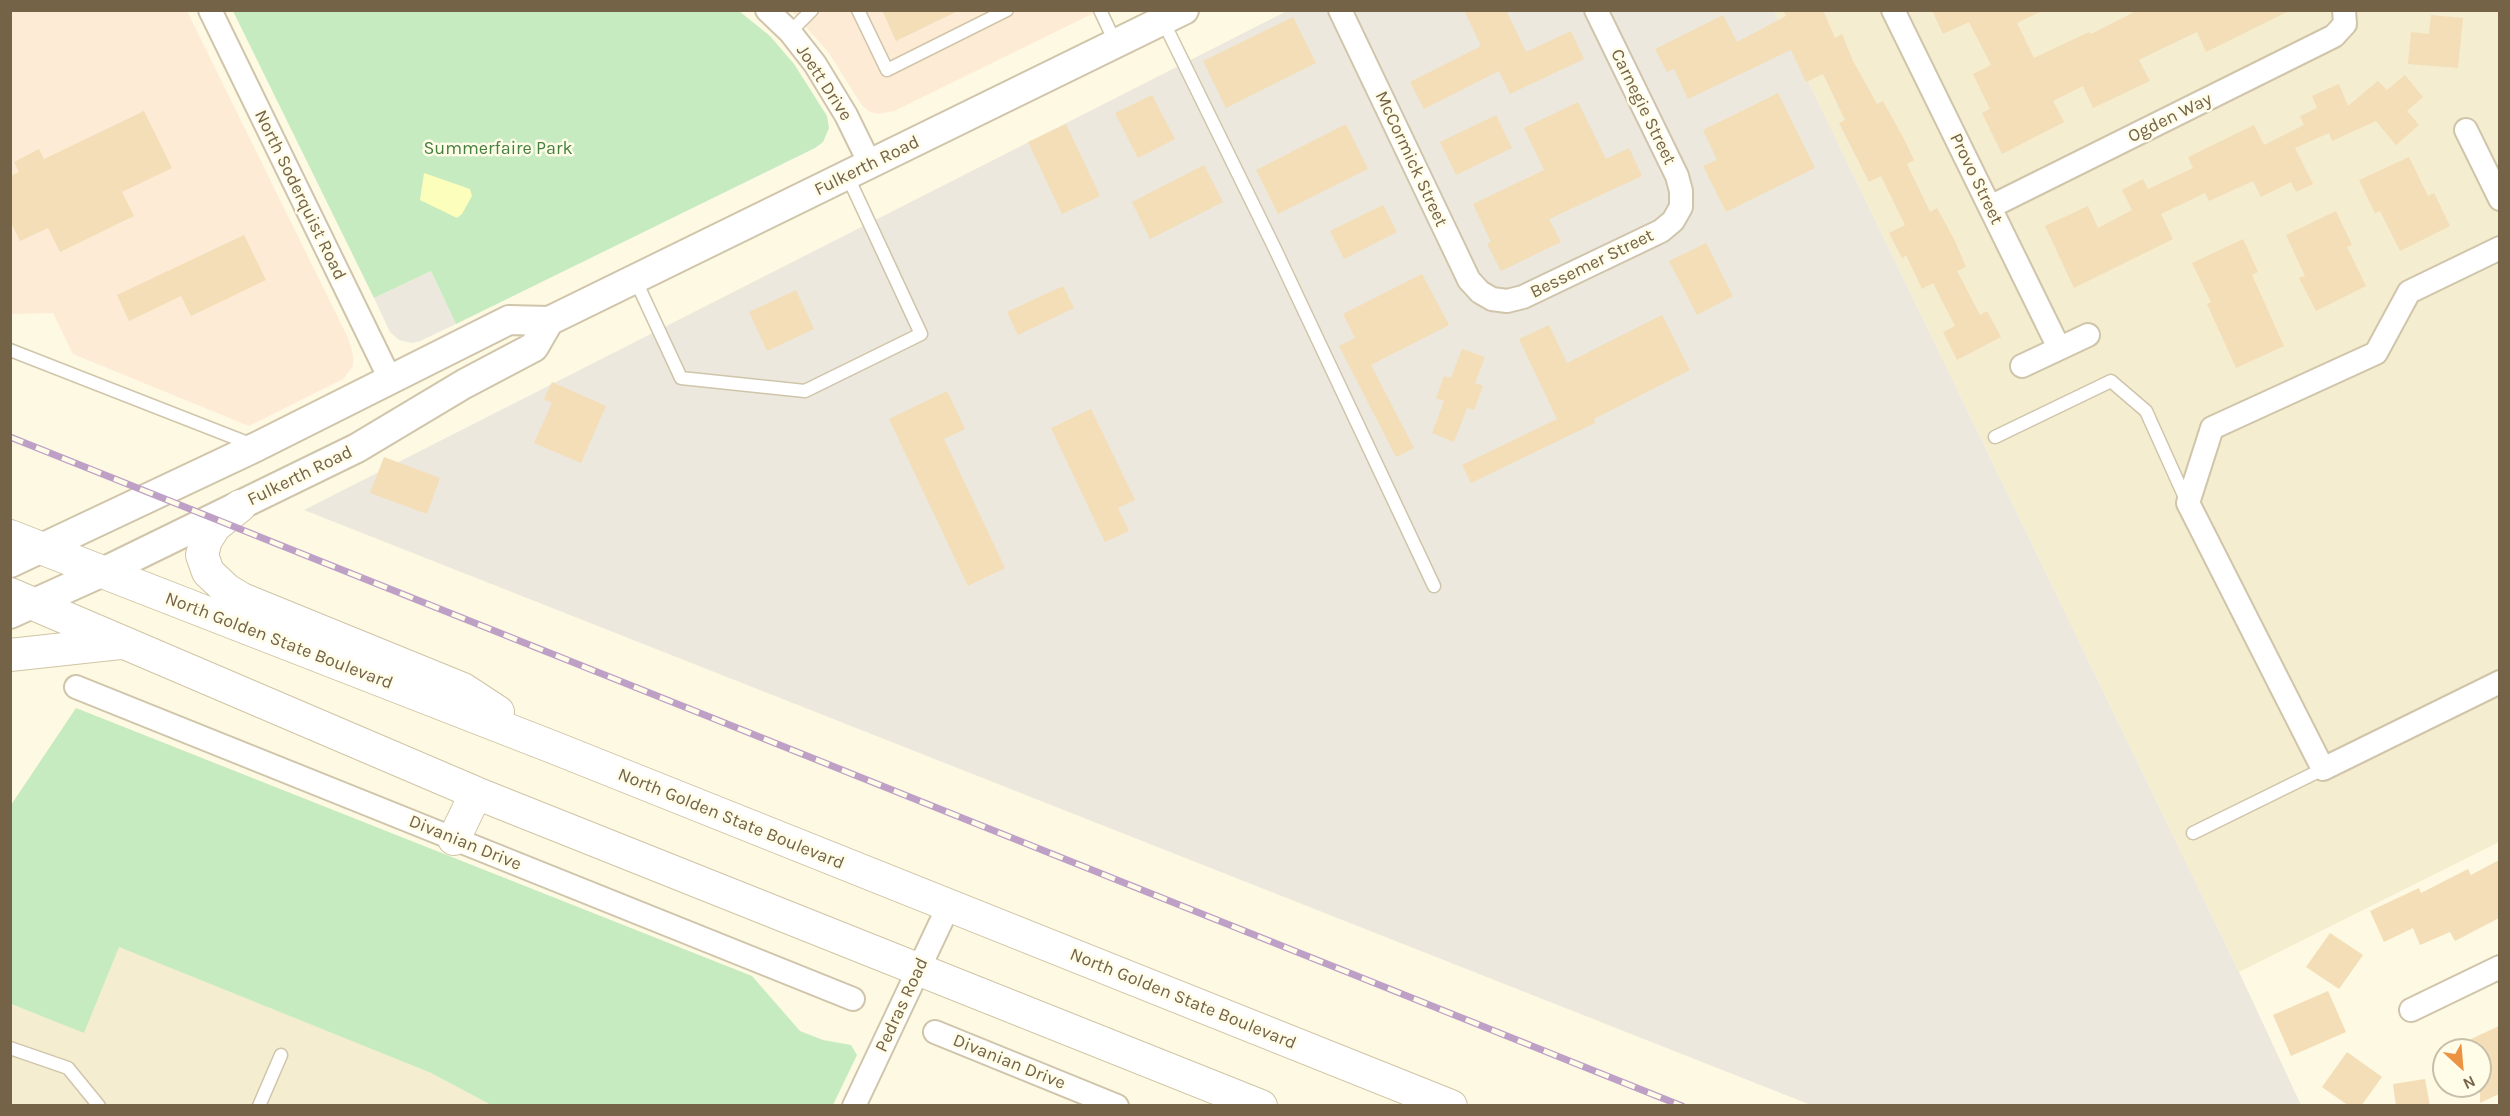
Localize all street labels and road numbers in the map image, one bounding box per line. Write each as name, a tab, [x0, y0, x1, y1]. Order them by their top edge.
street label: Joett Drive	[791, 41, 857, 125]
street label: Carnegie Street	[1606, 46, 1680, 168]
street label: McCormick Street	[1370, 88, 1452, 230]
street label: Ogden Way	[2125, 88, 2215, 148]
street label: North Soderquist Road	[249, 106, 351, 284]
street label: Provo Street	[1945, 130, 2007, 228]
street label: Fulkerth Road	[811, 131, 923, 201]
street label: Bessemer Street	[1527, 225, 1657, 303]
street label: Fulkerth Road	[244, 441, 356, 511]
street label: North Golden State Boulevard	[162, 588, 396, 694]
street label: North Golden State Boulevard	[615, 764, 847, 874]
street label: Divanian Drive	[406, 811, 524, 875]
street label: North Golden State Boulevard	[1067, 944, 1299, 1054]
street label: Pedras Road	[871, 954, 933, 1056]
street label: Divanian Drive	[950, 1030, 1068, 1094]

